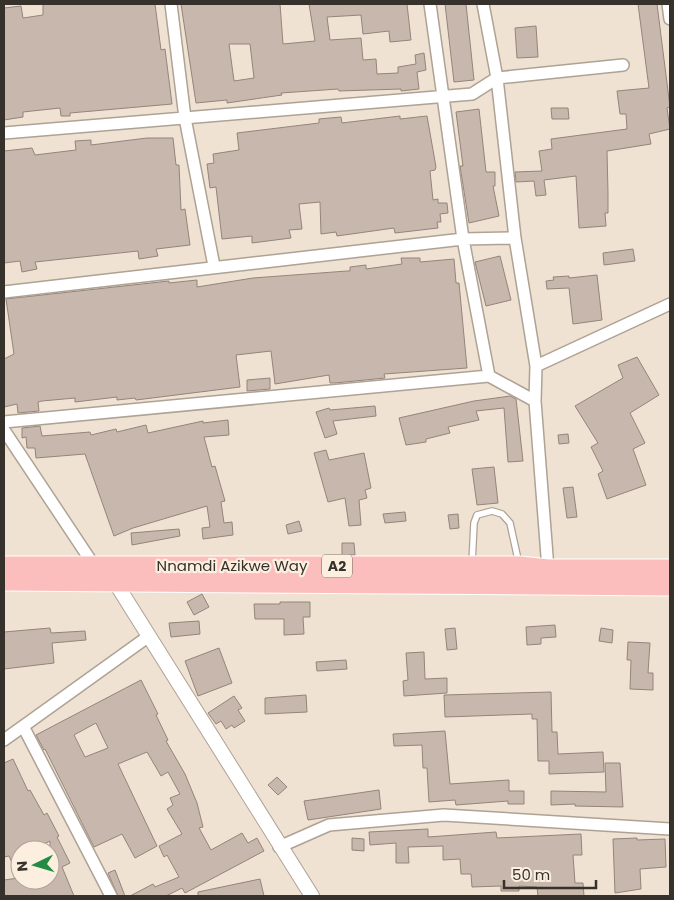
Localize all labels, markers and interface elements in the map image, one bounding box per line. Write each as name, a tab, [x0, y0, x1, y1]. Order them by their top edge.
road number: A2	[322, 554, 352, 578]
street label: Nnamdi Azikwe Way	[157, 555, 308, 576]
north arrow	[10, 840, 60, 890]
scale bar	[504, 858, 596, 890]
text: N	[12, 860, 32, 872]
text: 50 m	[512, 864, 550, 885]

